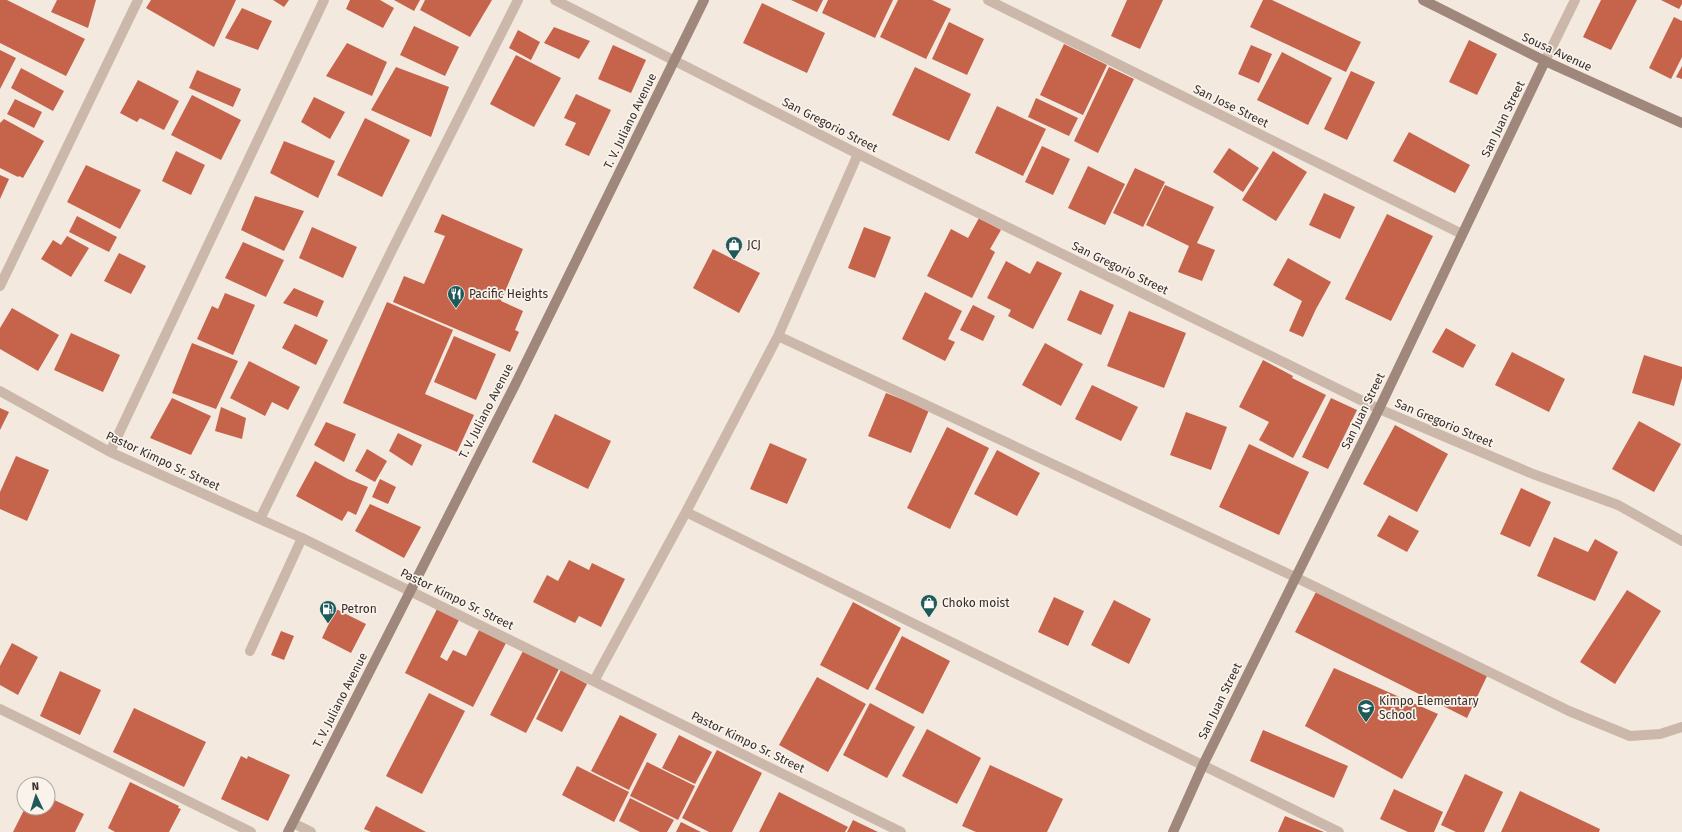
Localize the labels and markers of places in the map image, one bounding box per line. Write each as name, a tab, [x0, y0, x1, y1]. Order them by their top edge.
shop icon: JCJ	[724, 235, 744, 260]
place label: JCJ	[747, 238, 761, 252]
restaurant icon: Pacific Heights	[446, 284, 466, 309]
place label: Pacific Heights	[469, 287, 548, 301]
shop icon: Choko moist	[919, 593, 939, 618]
place label: Choko moist	[942, 596, 1010, 610]
fuel station icon: Petron	[318, 599, 338, 624]
place label: Petron	[341, 602, 377, 616]
place label: Kimpo Elementary School	[1379, 694, 1479, 722]
school or university icon: Kimpo Elementary School	[1356, 698, 1376, 723]

